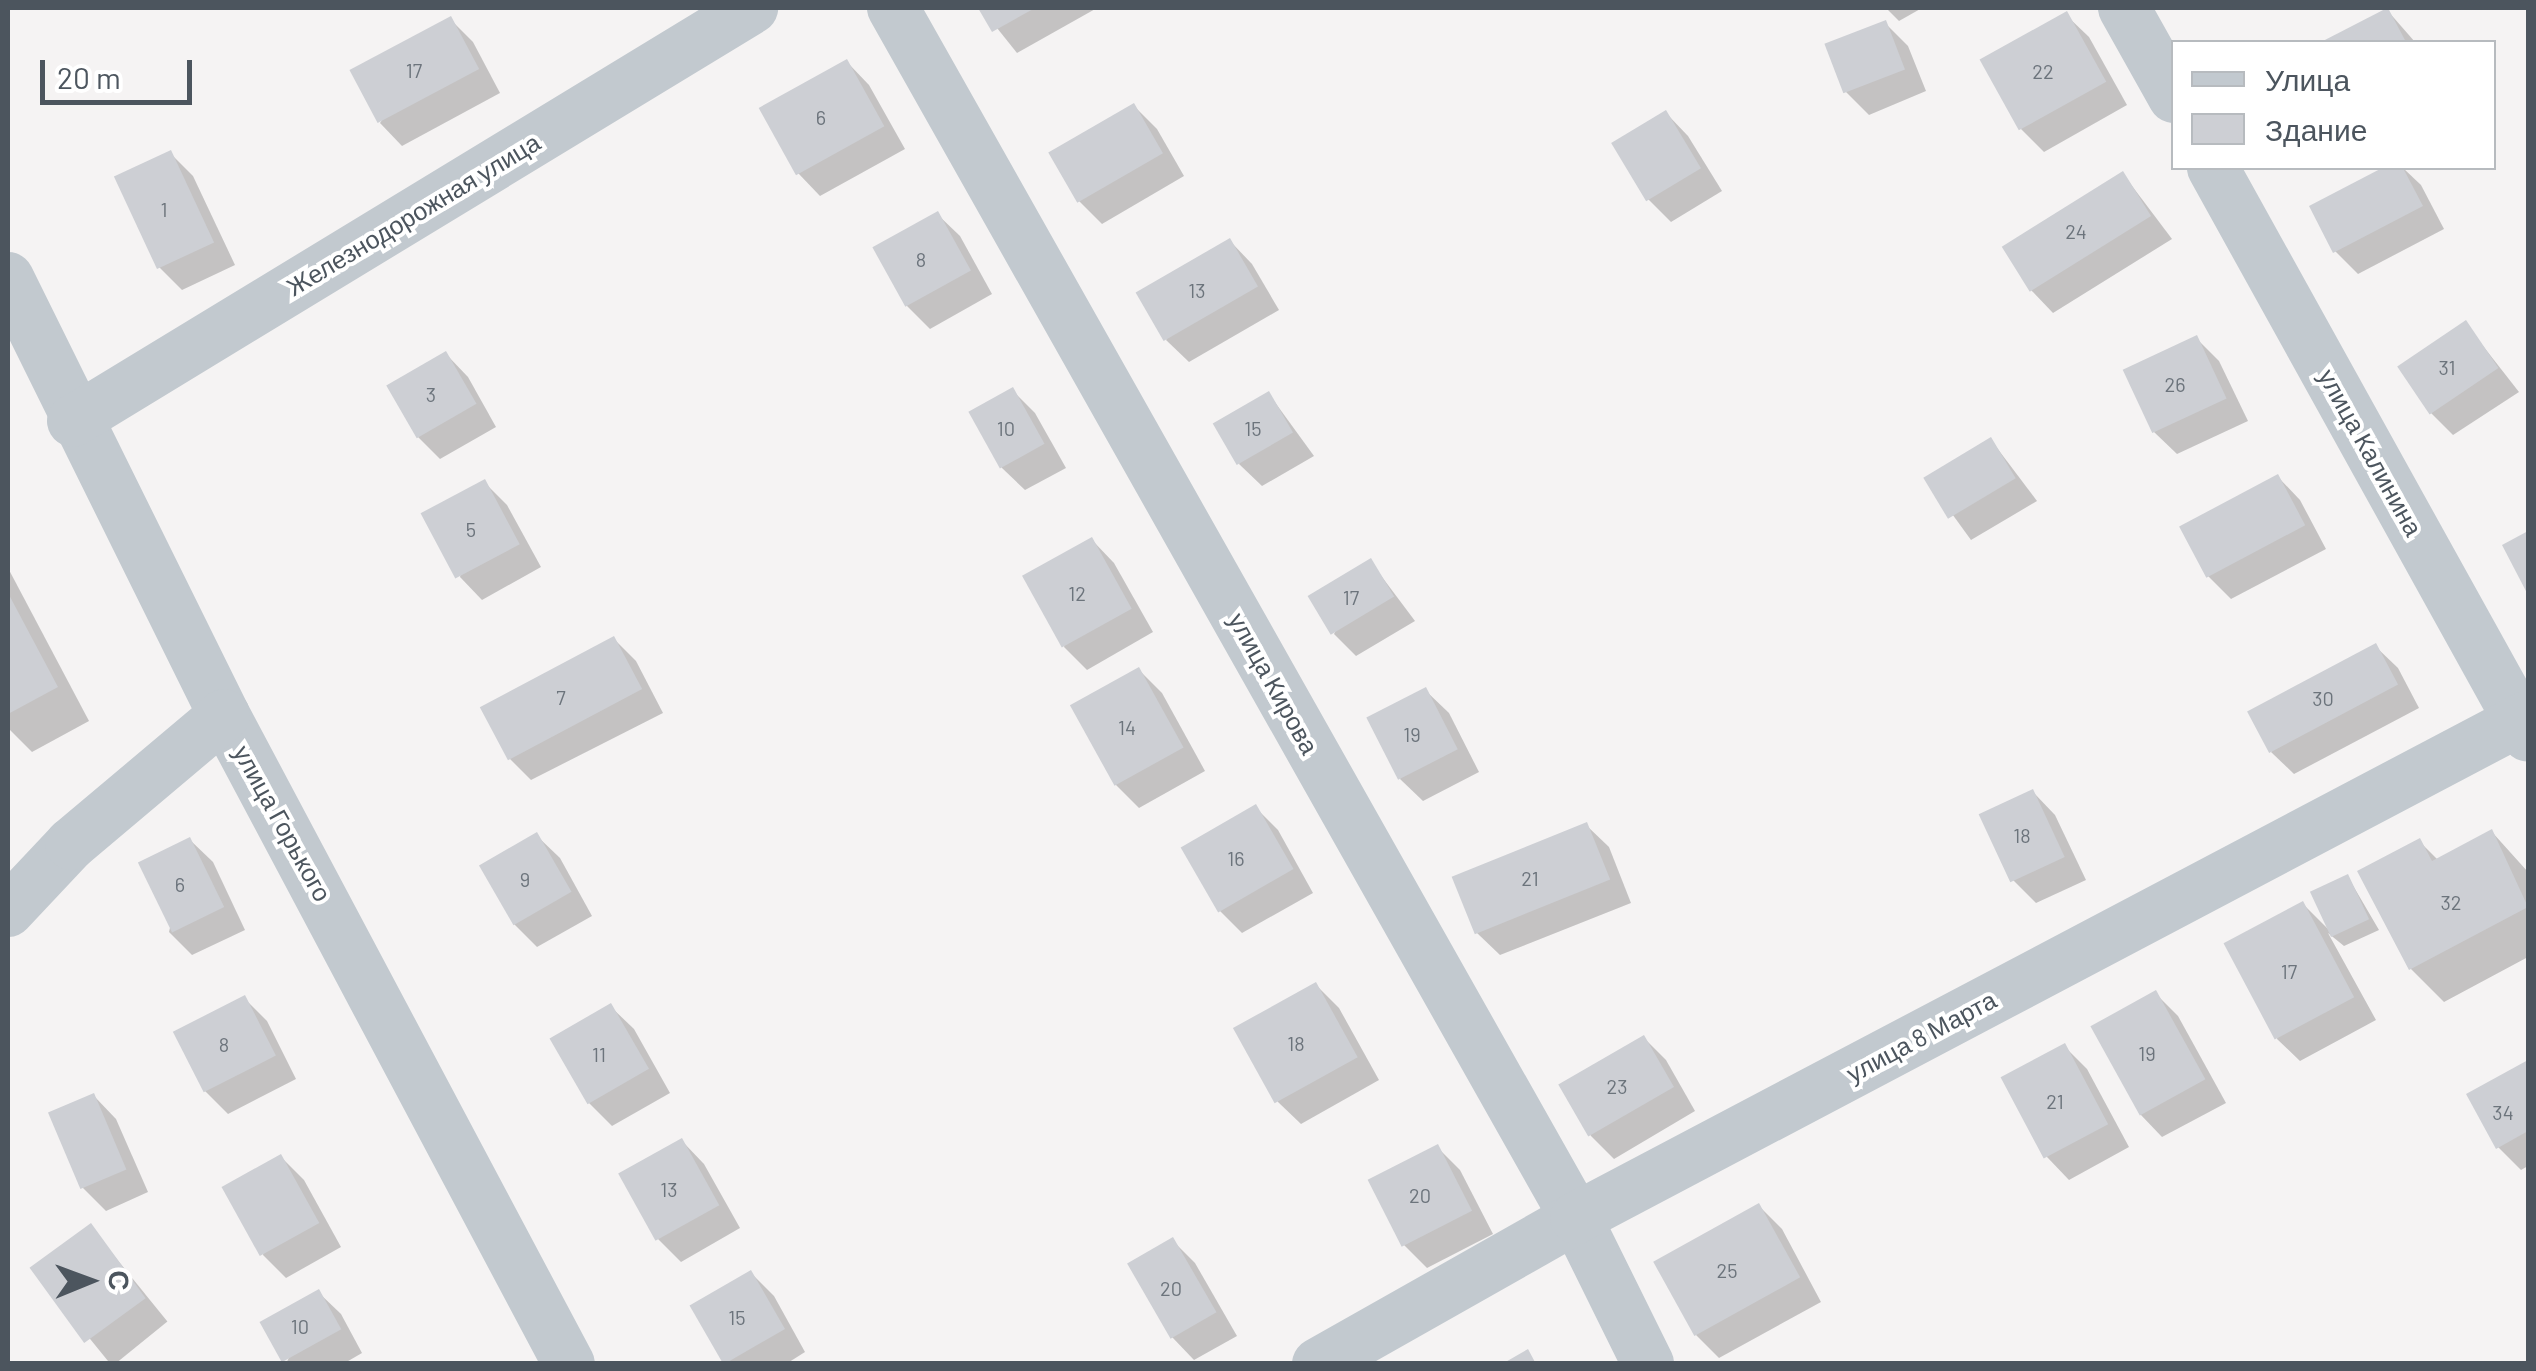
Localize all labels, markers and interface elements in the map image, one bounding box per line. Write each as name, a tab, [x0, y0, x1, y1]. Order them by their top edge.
scale bar	[45, 40, 198, 102]
legend	[2171, 40, 2496, 170]
house number: 17	[406, 58, 422, 82]
text: 20 m	[57, 59, 121, 95]
house number: 22	[2032, 59, 2054, 83]
text: Улица	[2265, 61, 2350, 97]
house number: 6	[816, 105, 826, 129]
text: Здание	[2265, 111, 2367, 147]
street label: Железнодорожная улица	[281, 126, 545, 302]
house number: 1	[161, 197, 167, 221]
house number: 24	[2065, 219, 2087, 243]
house number: 8	[916, 247, 926, 271]
house number: 13	[1188, 278, 1206, 302]
house number: 31	[2438, 355, 2456, 379]
street label: улица Калинина	[2313, 363, 2429, 541]
house number: 26	[2164, 372, 2186, 396]
house number: 3	[426, 382, 436, 406]
house number: 10	[997, 416, 1015, 440]
house number: 15	[1244, 416, 1262, 440]
house number: 5	[466, 517, 476, 541]
house number: 12	[1068, 581, 1086, 605]
house number: 17	[1343, 585, 1359, 609]
street label: улица Кирова	[1223, 607, 1325, 759]
house number: 7	[556, 685, 566, 709]
house number: 30	[2312, 686, 2334, 710]
house number: 14	[1118, 715, 1136, 739]
house number: 19	[1403, 722, 1421, 746]
street label: улица Горького	[228, 740, 338, 906]
house number: 18	[2013, 823, 2031, 847]
house number: 16	[1227, 846, 1245, 870]
house number: 21	[1521, 866, 1539, 890]
house number: 9	[520, 867, 530, 891]
house number: 6	[175, 872, 185, 896]
house number: 32	[2440, 890, 2462, 914]
house number: 17	[2281, 959, 2297, 983]
street label: улица 8 Марта	[1841, 984, 2001, 1088]
house number: 18	[1287, 1031, 1305, 1055]
house number: 8	[219, 1032, 229, 1056]
house number: 19	[2138, 1041, 2156, 1065]
house number: 11	[592, 1042, 606, 1066]
house number: 23	[1607, 1074, 1627, 1098]
house number: 21	[2046, 1089, 2064, 1113]
house number: 34	[2492, 1100, 2514, 1124]
house number: 13	[660, 1177, 678, 1201]
house number: 20	[1409, 1183, 1431, 1207]
north arrow	[40, 1231, 140, 1331]
house number: 25	[1717, 1258, 1737, 1282]
text: С	[103, 1270, 137, 1291]
house number: 20	[1160, 1276, 1182, 1300]
house number: 15	[728, 1305, 746, 1329]
house number: 10	[291, 1314, 309, 1338]

